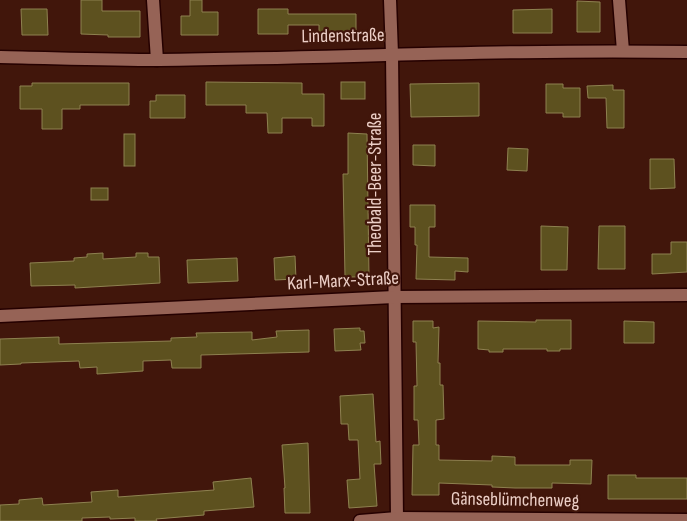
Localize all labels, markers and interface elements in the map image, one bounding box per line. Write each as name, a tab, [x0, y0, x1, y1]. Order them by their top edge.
street label: Lindenstraße	[301, 24, 385, 48]
street label: Theobald-Beer-Straße	[364, 113, 387, 255]
street label: Karl-Marx-Straße	[287, 267, 399, 295]
street label: Gänseblümchenweg	[451, 487, 580, 513]

